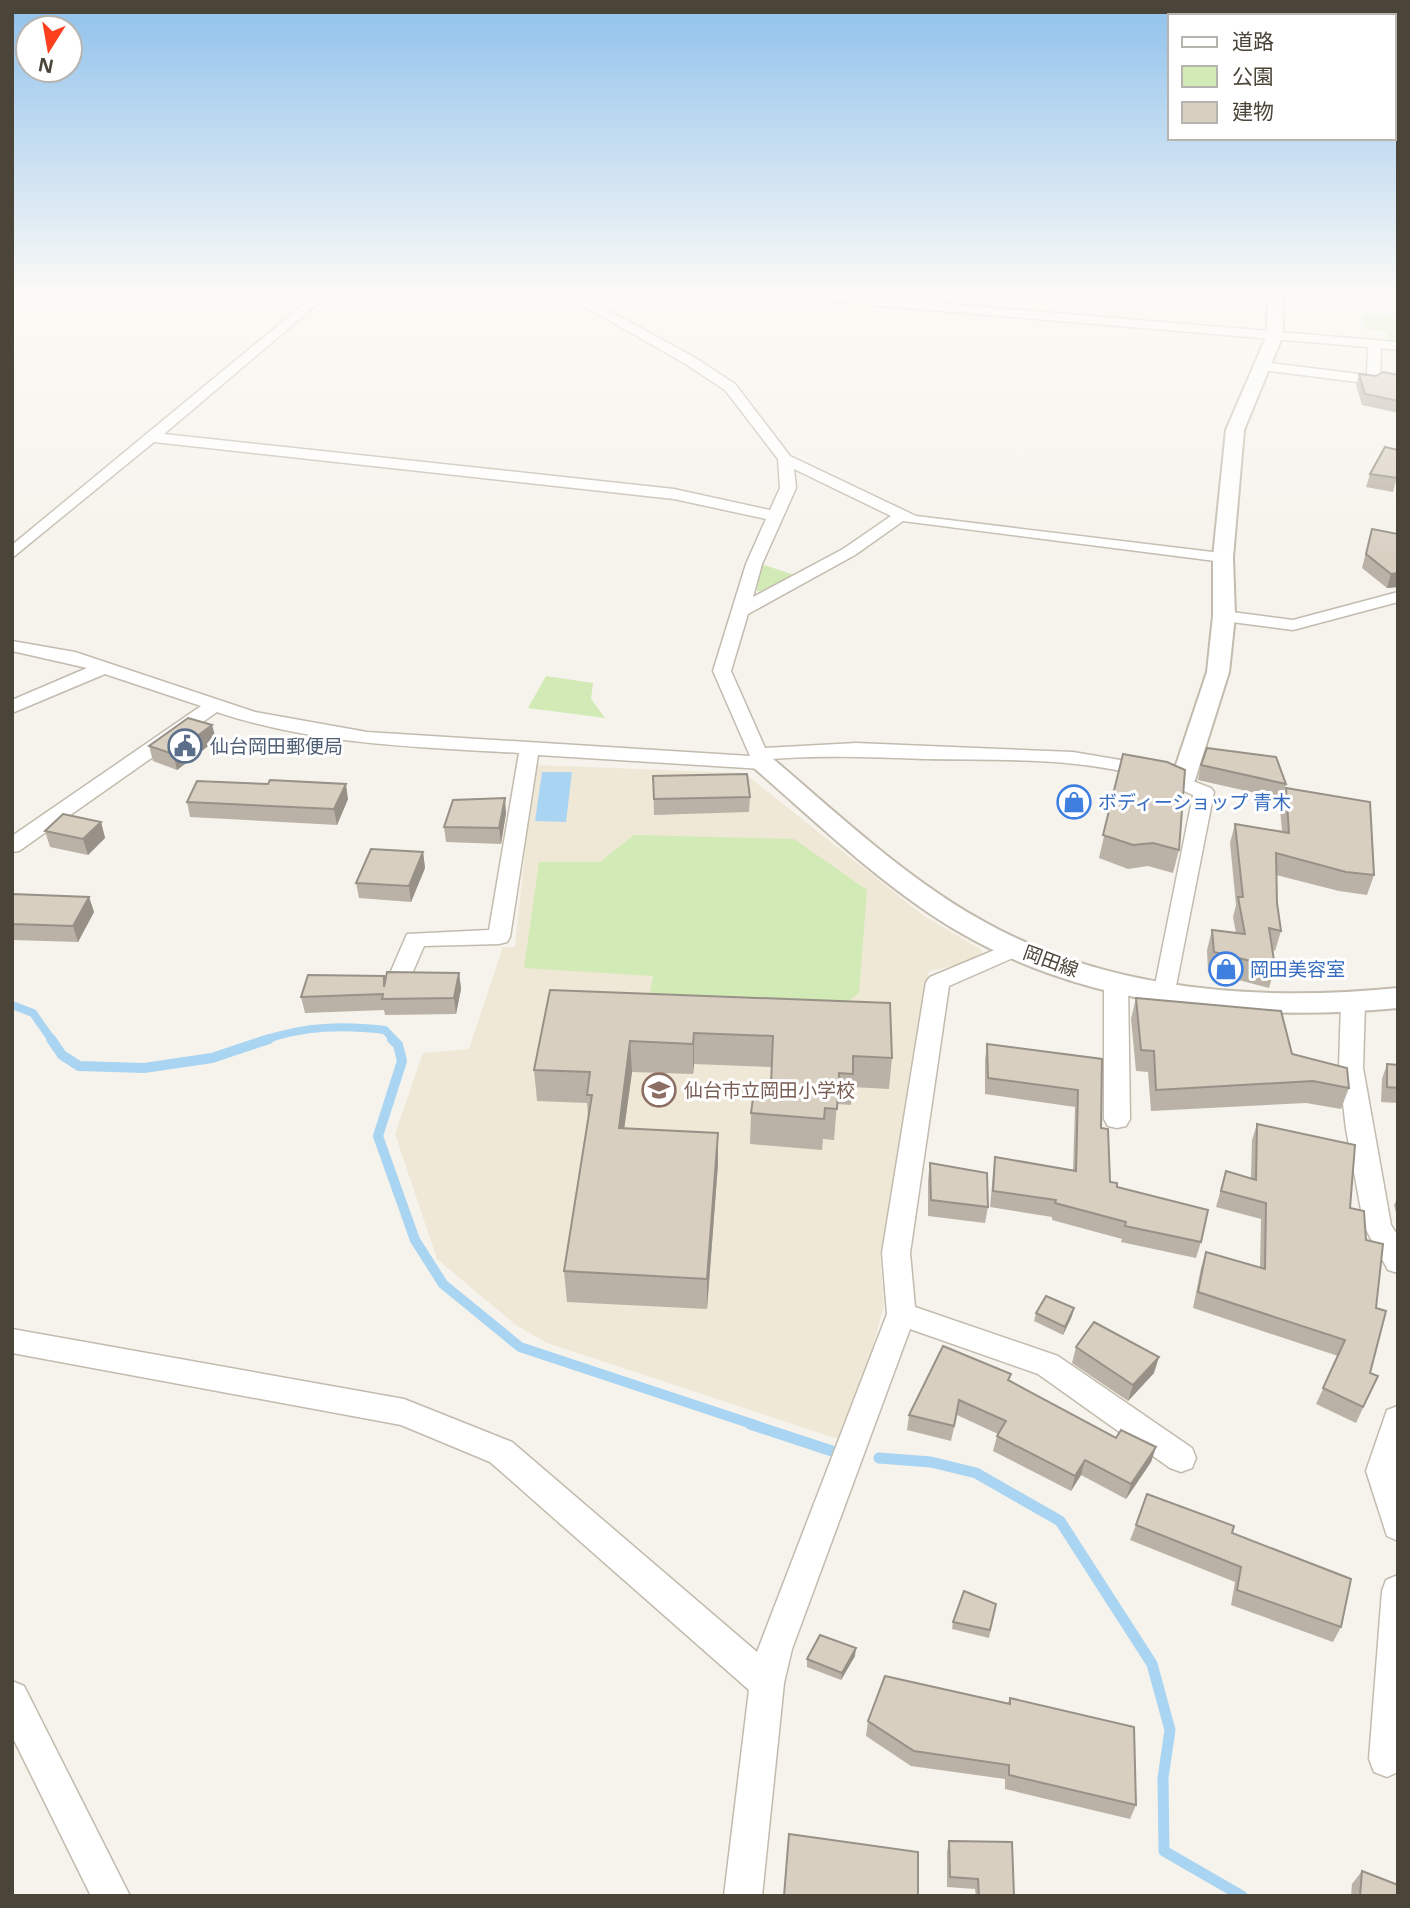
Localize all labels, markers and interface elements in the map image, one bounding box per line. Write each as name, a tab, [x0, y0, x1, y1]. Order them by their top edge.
north arrow	[14, 14, 84, 84]
legend	[1168, 14, 1396, 140]
text: 道路	[1232, 27, 1274, 55]
text: N	[36, 51, 56, 80]
text: 公園	[1232, 62, 1274, 90]
text: 建物	[1232, 97, 1274, 125]
public building icon: 仙台岡田郵便局	[166, 727, 204, 765]
place label: 仙台岡田郵便局	[210, 733, 343, 759]
shop icon: ボディーショップ 青木	[1055, 783, 1093, 821]
place label: ボディーショップ 青木	[1098, 789, 1291, 815]
street label: 岡田線	[1020, 939, 1082, 983]
shop icon: 岡田美容室	[1207, 950, 1245, 988]
place label: 岡田美容室	[1250, 956, 1345, 982]
school or university icon: 仙台市立岡田小学校	[640, 1071, 678, 1109]
place label: 仙台市立岡田小学校	[684, 1077, 855, 1103]

